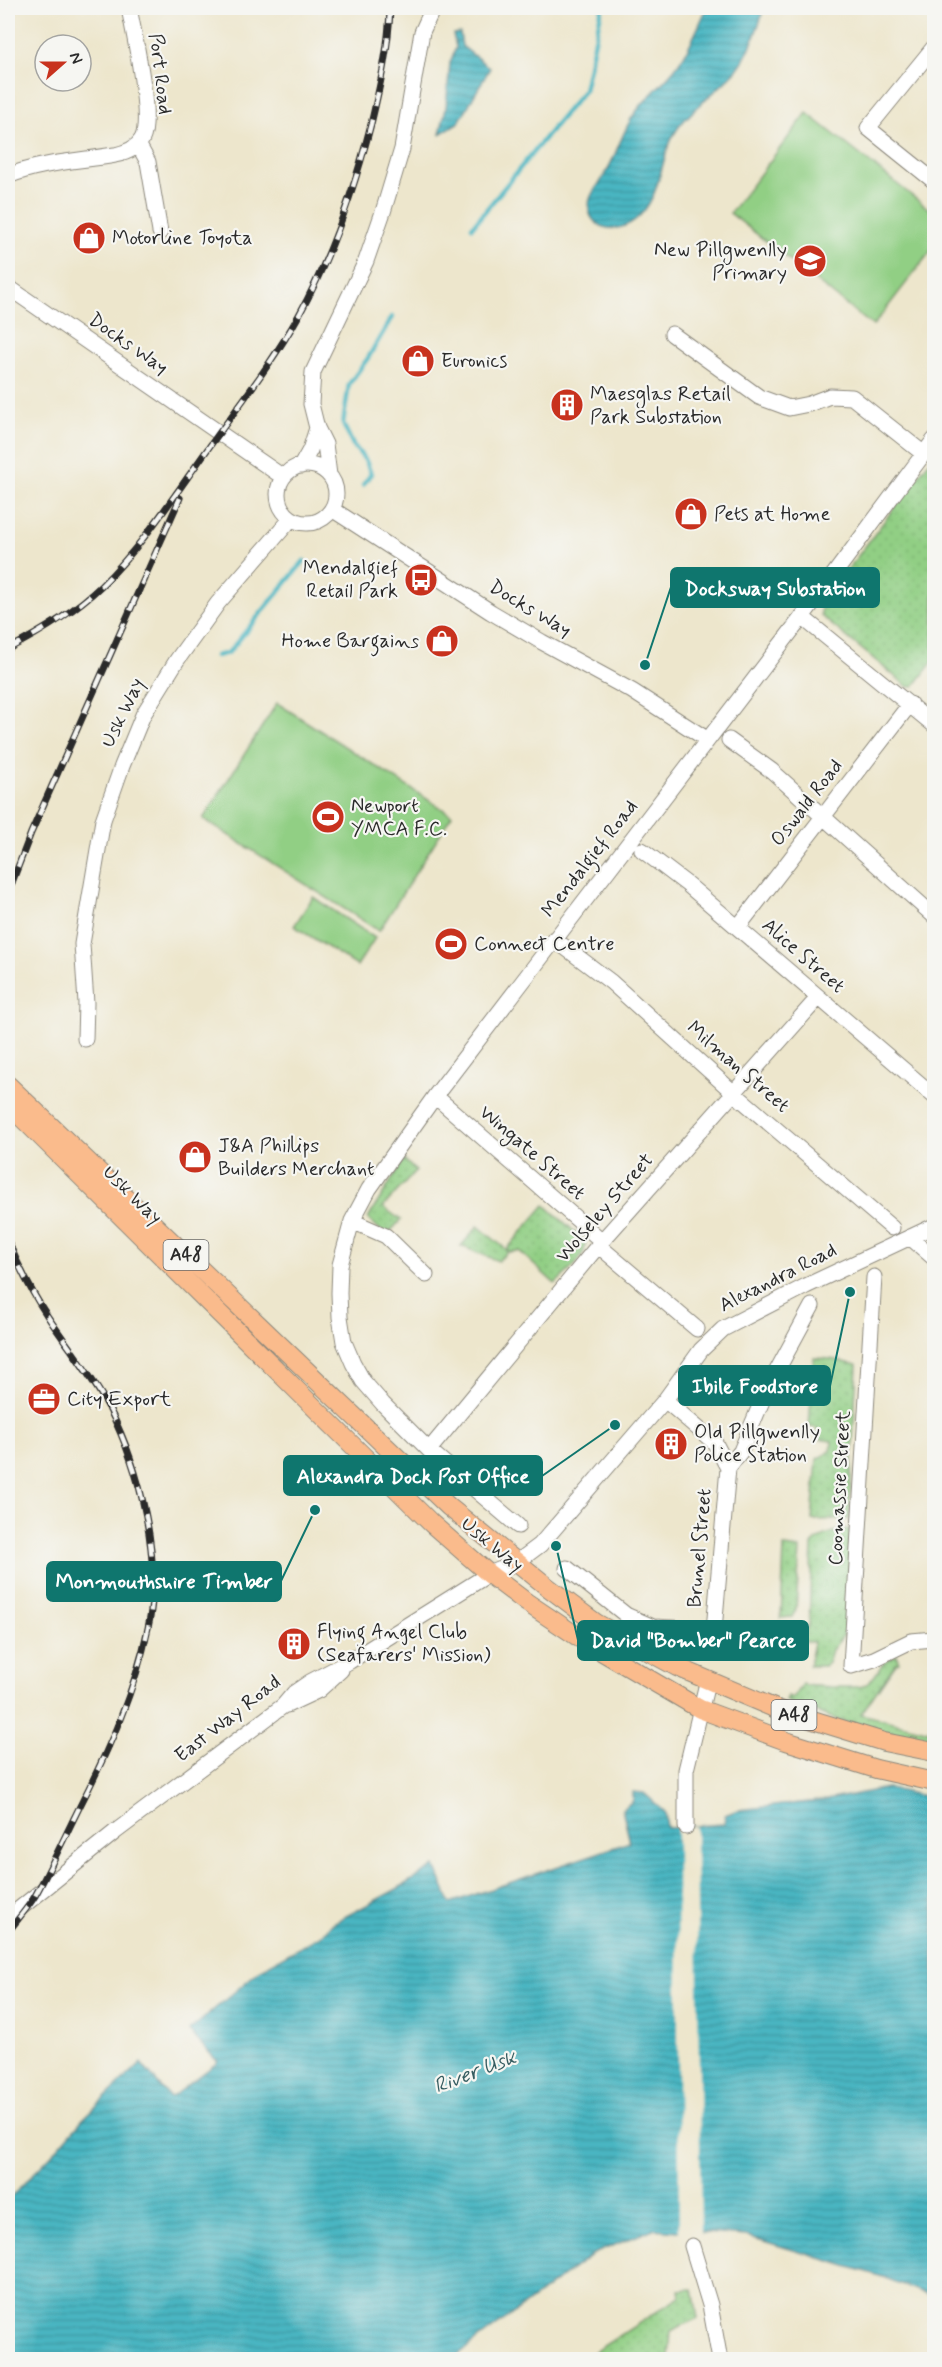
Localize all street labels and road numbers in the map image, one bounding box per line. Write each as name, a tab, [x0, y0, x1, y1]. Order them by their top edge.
street label: Port Road	[142, 32, 178, 116]
street label: Docks Way	[83, 307, 173, 381]
street label: Docks Way	[484, 574, 576, 644]
street label: Usk Way	[95, 674, 151, 752]
street label: Oswald Road	[764, 754, 850, 852]
street label: Mendalgief Road	[535, 795, 646, 925]
street label: Alice Street	[756, 912, 850, 1000]
street label: Milman Street	[681, 1015, 795, 1119]
street label: Wingate Street	[472, 1099, 591, 1207]
street label: Wolseley Street	[550, 1148, 660, 1268]
street label: Usk Way	[96, 1159, 168, 1231]
street label: Alexandra Road	[715, 1237, 841, 1319]
road number: A48	[164, 1240, 208, 1270]
street label: Coomassie Street	[822, 1410, 858, 1566]
street label: Brunel Street	[681, 1487, 719, 1609]
street label: Usk Way	[455, 1511, 529, 1579]
street label: East Way Road	[169, 1669, 287, 1769]
road number: A48	[772, 1700, 816, 1730]

